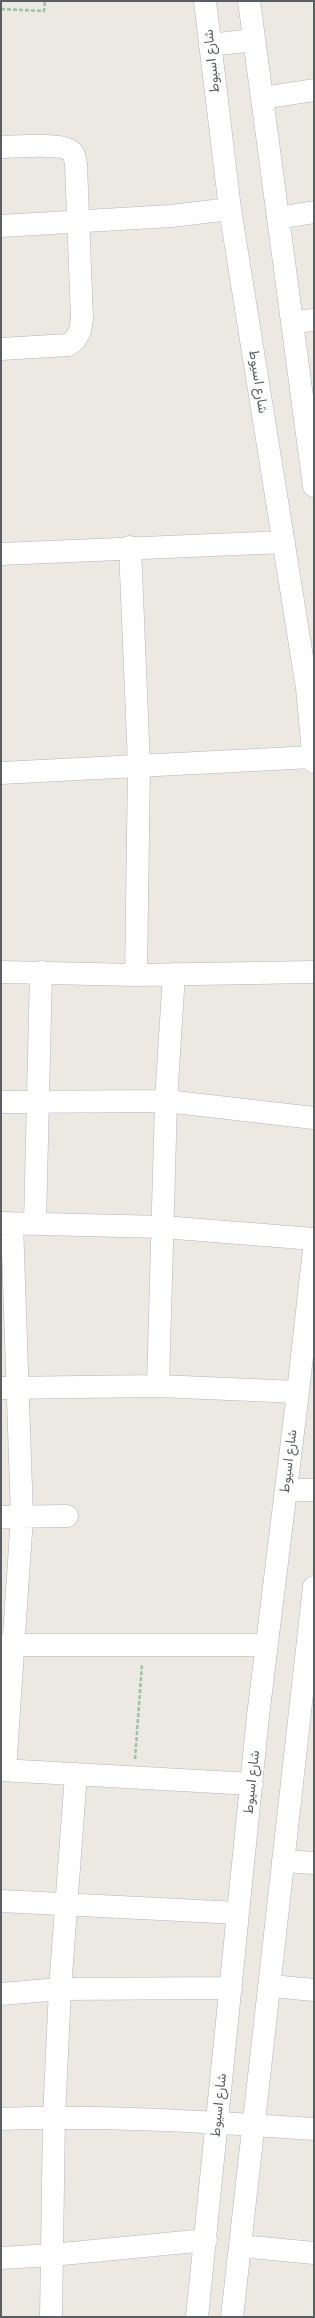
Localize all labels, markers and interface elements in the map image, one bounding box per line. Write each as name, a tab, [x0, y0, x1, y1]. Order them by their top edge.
street label: شارع اسيوط	[201, 28, 223, 94]
street label: شارع اسيوط	[245, 349, 271, 415]
street label: شارع اسيوط	[277, 1428, 301, 1494]
street label: شارع اسيوط	[241, 1749, 263, 1815]
street label: شارع اسيوط	[208, 2072, 230, 2138]

